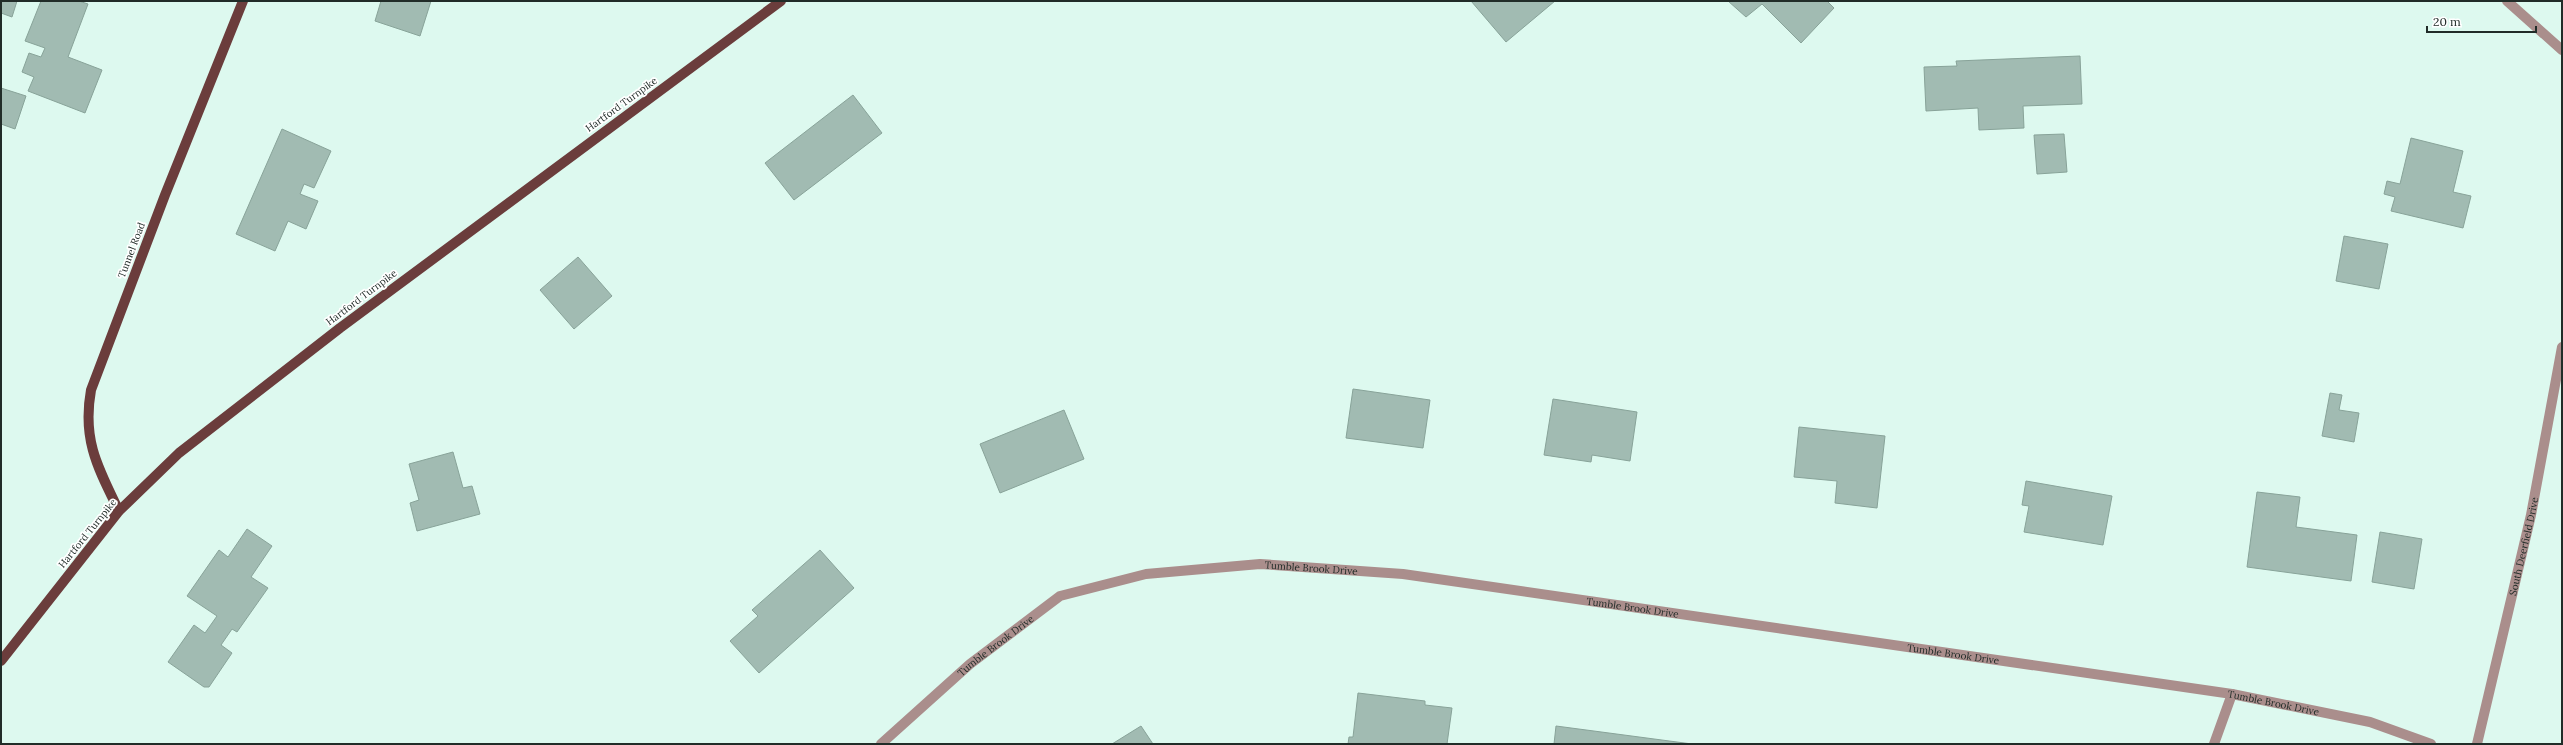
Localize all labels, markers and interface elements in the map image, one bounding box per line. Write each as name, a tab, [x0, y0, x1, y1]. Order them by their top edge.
scale bar	[2427, 8, 2536, 34]
text: 20 m	[2433, 14, 2461, 29]
street label: Hartford Turnpike	[583, 74, 660, 135]
street label: Tunnel Road	[115, 221, 148, 280]
street label: Hartford Turnpike	[323, 266, 400, 328]
street label: Hartford Turnpike	[55, 496, 120, 571]
street label: South Deerfield Drive	[2506, 496, 2541, 597]
street label: Tumble Brook Drive	[1264, 558, 1359, 578]
street label: Tumble Brook Drive	[1586, 595, 1680, 621]
street label: Tumble Brook Drive	[955, 612, 1037, 679]
street label: Tumble Brook Drive	[1906, 641, 2001, 667]
street label: Tumble Brook Drive	[2227, 687, 2321, 719]

